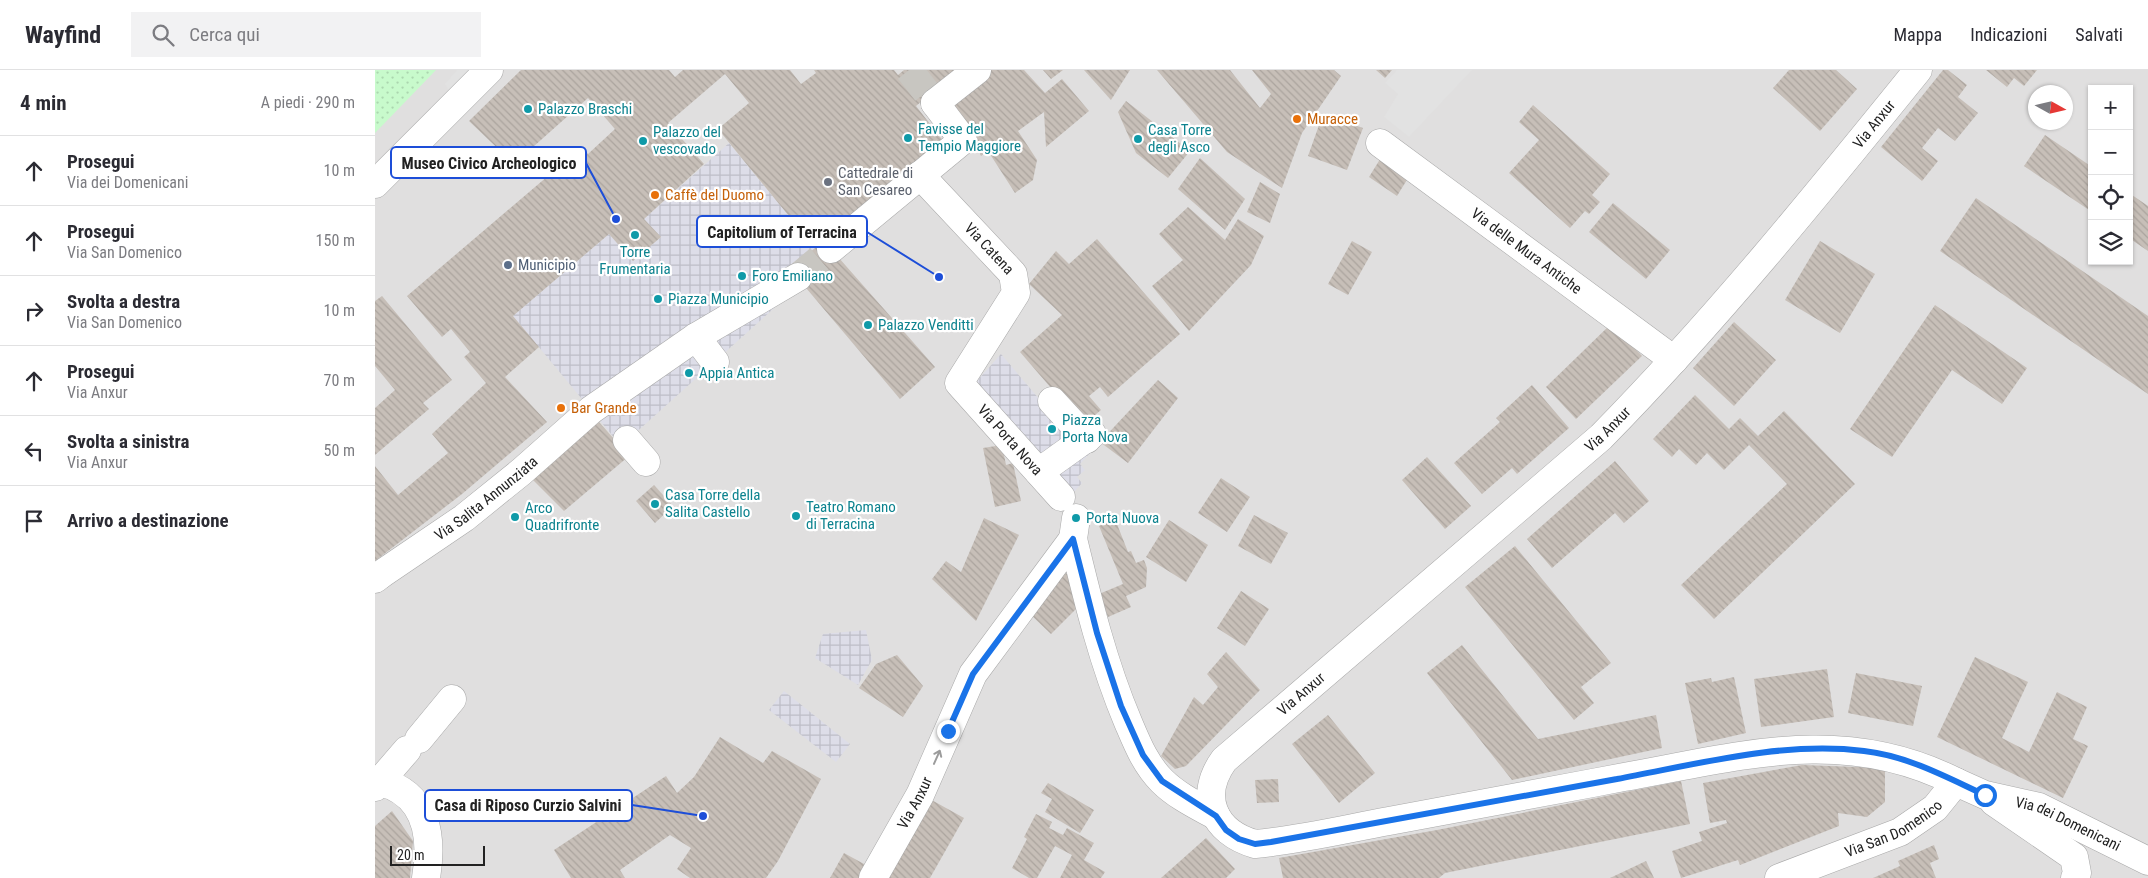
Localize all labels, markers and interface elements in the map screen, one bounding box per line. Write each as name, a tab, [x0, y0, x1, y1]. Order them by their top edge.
search box	[131, 12, 481, 57]
text: Wayfind	[25, 21, 101, 49]
icon: search	[149, 21, 177, 49]
text: Cerca qui	[189, 23, 260, 46]
text: Mappa	[1894, 24, 1942, 45]
text: Indicazioni	[1970, 24, 2047, 45]
text: Salvati	[2075, 24, 2123, 45]
north arrow	[2028, 85, 2073, 130]
map controls	[2088, 85, 2133, 265]
button: +	[2088, 85, 2133, 130]
text: 4 min	[20, 91, 67, 115]
text: A piedi · 290 m	[261, 93, 355, 112]
street label: Via Anxur	[1849, 96, 1899, 152]
place label: Palazzo Braschi	[538, 100, 632, 118]
marker: Palazzo Braschi	[522, 103, 534, 115]
place label: Muracce	[1307, 110, 1358, 128]
marker: Muracce	[1291, 113, 1303, 125]
place label: Favisse del Tempio Maggiore	[918, 120, 1021, 155]
place label: Casa Torre degli Asco	[1148, 121, 1212, 156]
place label: Palazzo del vescovado	[653, 123, 721, 158]
button: −	[2088, 130, 2133, 175]
marker: Favisse del Tempio Maggiore	[902, 132, 914, 144]
marker: Casa Torre degli Asco	[1132, 133, 1144, 145]
marker: Palazzo del vescovado	[637, 135, 649, 147]
callout: Museo Civico Archeologico	[391, 147, 586, 178]
text: Prosegui	[67, 150, 135, 173]
text: Museo Civico Archeologico	[402, 154, 576, 173]
icon: ahead	[20, 157, 48, 185]
text: 10 m	[323, 161, 355, 180]
place label: Cattedrale di San Cesareo	[838, 164, 913, 199]
text: Via dei Domenicani	[67, 173, 188, 192]
button: locate	[2088, 175, 2133, 220]
marker: Cattedrale di San Cesareo	[822, 176, 834, 188]
place label: Caffè del Duomo	[665, 186, 764, 204]
marker: Caffè del Duomo	[649, 189, 661, 201]
street label: Via delle Mura Antiche	[1468, 204, 1585, 298]
callout: Capitolium of Terracina	[697, 216, 867, 247]
street label: Via Catena	[961, 219, 1018, 278]
text: Prosegui	[67, 220, 135, 243]
button: layers	[2088, 220, 2133, 265]
text: Capitolium of Terracina	[707, 223, 857, 242]
icon: ahead	[20, 227, 48, 255]
marker: Torre Frumentaria	[629, 229, 641, 241]
text: 150 m	[316, 231, 355, 250]
text: Via San Domenico	[67, 243, 182, 262]
place label: Torre Frumentaria	[599, 243, 671, 278]
place label: Municipio	[518, 256, 576, 274]
marker: Municipio	[502, 259, 514, 271]
place label: Foro Emiliano	[752, 267, 833, 285]
marker: Foro Emiliano	[736, 270, 748, 282]
text: Svolta a destra	[67, 290, 180, 313]
place label: Piazza Municipio	[668, 290, 769, 308]
marker: Piazza Municipio	[652, 293, 664, 305]
icon: right	[20, 297, 48, 325]
text: 10 m	[323, 301, 355, 320]
text: Via San Domenico	[67, 313, 182, 332]
place label: Palazzo Venditti	[878, 316, 974, 334]
marker: Palazzo Venditti	[862, 319, 874, 331]
text: Prosegui	[67, 360, 135, 383]
place label: Appia Antica	[699, 364, 774, 382]
icon: ahead	[20, 367, 48, 395]
marker: Appia Antica	[683, 367, 695, 379]
text: 70 m	[323, 371, 355, 390]
text: Via Anxur	[67, 383, 128, 402]
place label: Bar Grande	[571, 399, 636, 417]
street label: Via Porta Nova	[974, 401, 1046, 479]
marker: Bar Grande	[555, 402, 567, 414]
street label: Via Anxur	[1581, 403, 1635, 456]
place label: Piazza Porta Nova	[1062, 411, 1128, 446]
marker: Piazza Porta Nova	[1046, 423, 1058, 435]
text: Svolta a sinistra	[67, 430, 189, 453]
icon: left	[20, 437, 48, 465]
text: 50 m	[323, 441, 355, 460]
street label: Via Salita Annunziata	[431, 452, 541, 544]
text: Via Anxur	[67, 453, 128, 472]
place label: Casa Torre della Salita Castello	[665, 486, 761, 521]
marker: Casa Torre della Salita Castello	[649, 498, 661, 510]
place label: Teatro Romano di Terracina	[806, 498, 896, 533]
place label: Arco Quadrifronte	[525, 499, 599, 534]
icon: arrive	[20, 507, 48, 535]
text: Arrivo a destinazione	[67, 509, 229, 532]
place label: Porta Nuova	[1086, 509, 1159, 527]
marker: Teatro Romano di Terracina	[790, 510, 802, 522]
marker: Arco Quadrifronte	[509, 511, 521, 523]
marker: Porta Nuova	[1070, 512, 1082, 524]
street label: Via Anxur	[1274, 668, 1329, 719]
route end	[937, 720, 960, 743]
one-way arrow	[932, 750, 942, 765]
street label: Via Anxur	[894, 774, 936, 832]
route start	[1974, 784, 1997, 807]
callout: Casa di Riposo Curzio Salvini	[425, 790, 632, 821]
street label: Via dei Domenicani	[2014, 793, 2124, 855]
text: Casa di Riposo Curzio Salvini	[435, 796, 622, 815]
street label: Via San Domenico	[1842, 797, 1946, 861]
scale bar	[390, 843, 485, 866]
text: 20 m	[397, 847, 425, 863]

